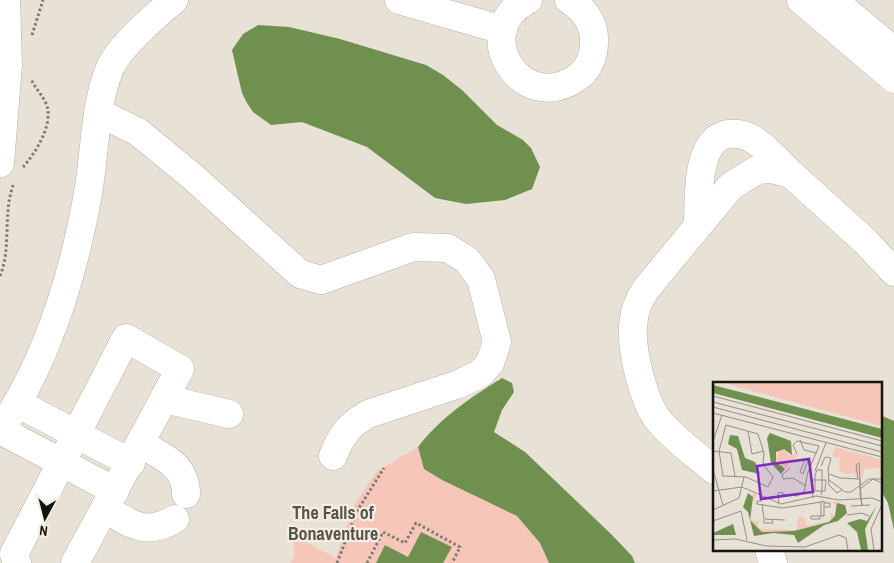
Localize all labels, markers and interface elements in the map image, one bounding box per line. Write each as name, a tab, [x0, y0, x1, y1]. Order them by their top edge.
inset map	[713, 382, 882, 550]
north arrow	[20, 493, 70, 543]
district label: The Falls of Bonaventure	[288, 500, 378, 546]
text: N	[38, 521, 49, 540]

